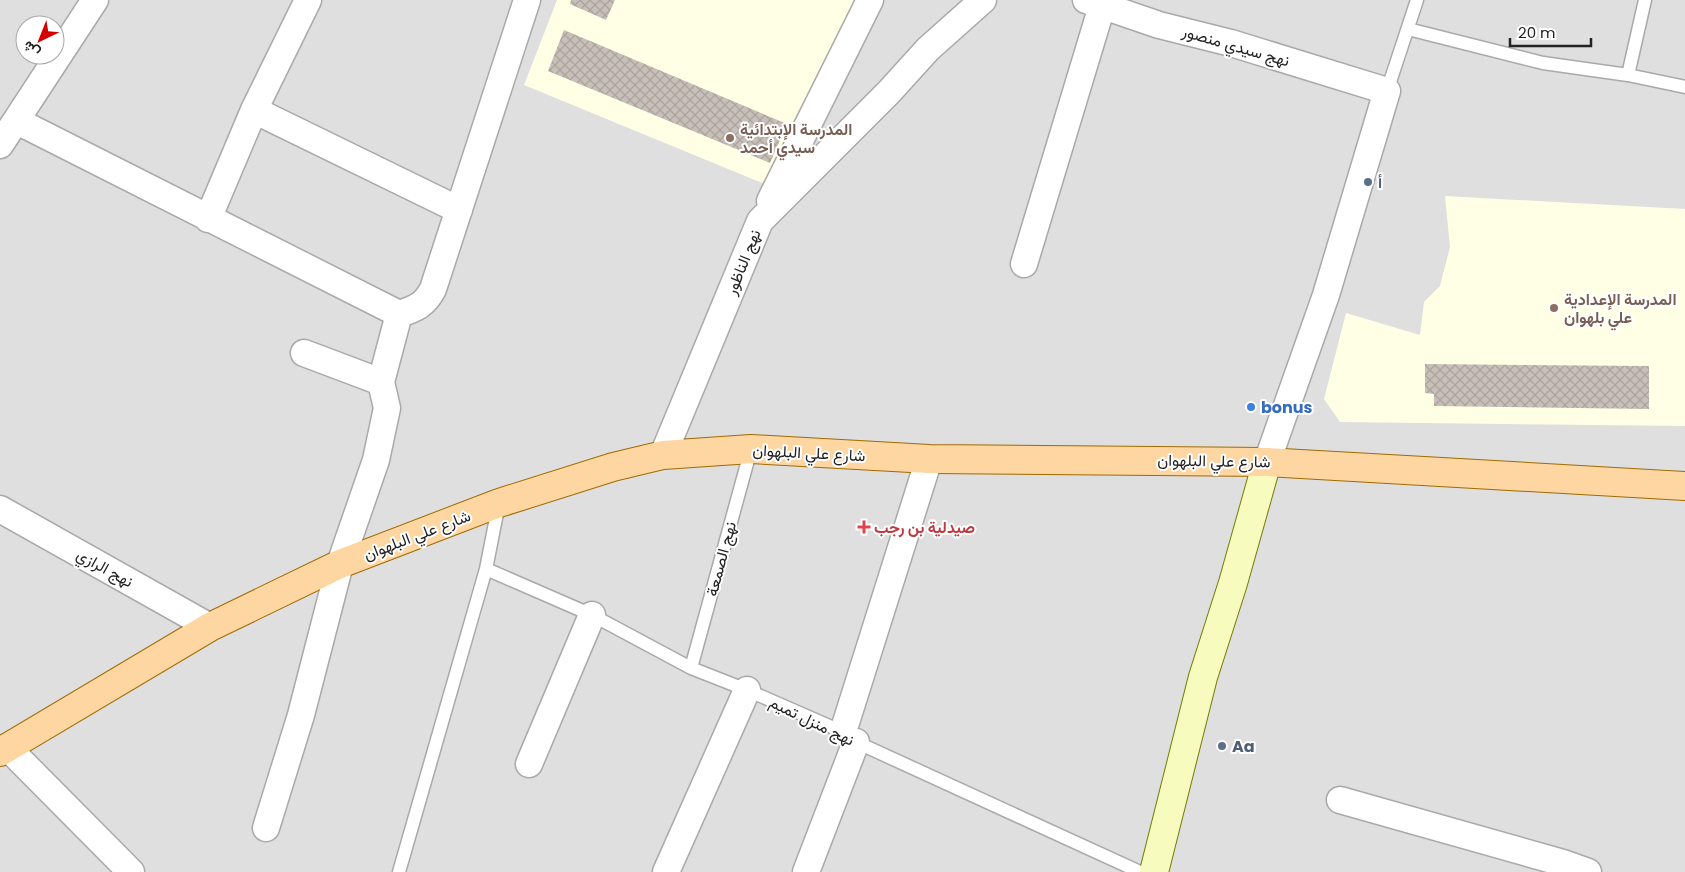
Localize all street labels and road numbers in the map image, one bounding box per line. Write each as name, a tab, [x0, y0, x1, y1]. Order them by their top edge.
street label: نهج سيدي منصور	[1178, 19, 1292, 74]
street label: نهج الناظور	[719, 226, 767, 299]
street label: شارع علي البلهوان	[752, 439, 866, 469]
street label: شارع علي البلهوان	[1157, 449, 1271, 475]
street label: شارع علي البلهوان	[360, 504, 475, 568]
street label: نهج الصمعة	[700, 519, 742, 599]
street label: نهج الرازي	[71, 543, 138, 595]
street label: نهج منزل تميم	[766, 691, 858, 751]

